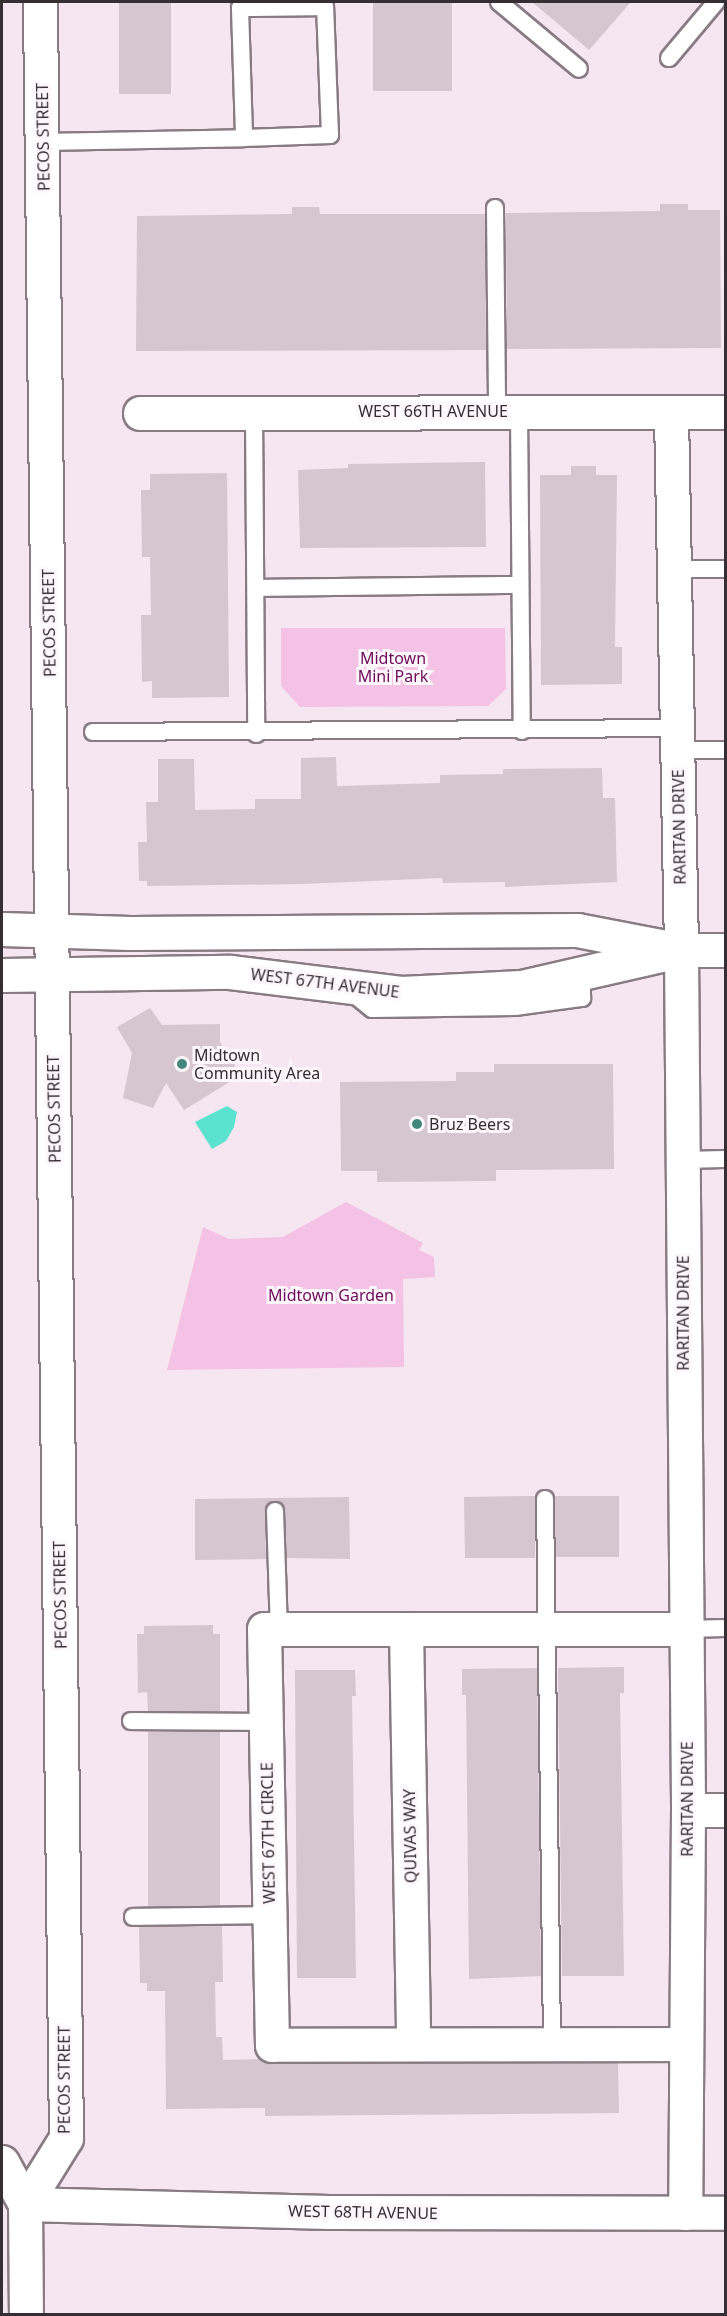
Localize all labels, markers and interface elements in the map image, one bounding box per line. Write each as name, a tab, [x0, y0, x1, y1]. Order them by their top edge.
street label: PECOS STREET	[32, 83, 54, 191]
street label: WEST 66TH AVENUE	[358, 401, 508, 421]
street label: PECOS STREET	[38, 569, 60, 677]
park label: Midtown Mini Park	[358, 648, 428, 686]
street label: RARITAN DRIVE	[668, 769, 690, 885]
street label: WEST 67TH AVENUE	[250, 964, 400, 1002]
place label: Midtown Community Area	[194, 1045, 320, 1083]
street label: PECOS STREET	[43, 1055, 65, 1163]
marker: Midtown Community Area	[175, 1057, 189, 1071]
place label: Bruz Beers	[429, 1114, 510, 1134]
marker: Bruz Beers	[410, 1117, 424, 1131]
street label: RARITAN DRIVE	[673, 1255, 693, 1371]
park label: Midtown Garden	[268, 1285, 394, 1305]
street label: PECOS STREET	[49, 1541, 71, 1649]
street label: RARITAN DRIVE	[677, 1741, 697, 1857]
street label: WEST 67TH CIRCLE	[257, 1762, 279, 1904]
street label: QUIVAS WAY	[400, 1789, 420, 1883]
street label: PECOS STREET	[54, 2026, 74, 2134]
street label: WEST 68TH AVENUE	[288, 2201, 438, 2223]

